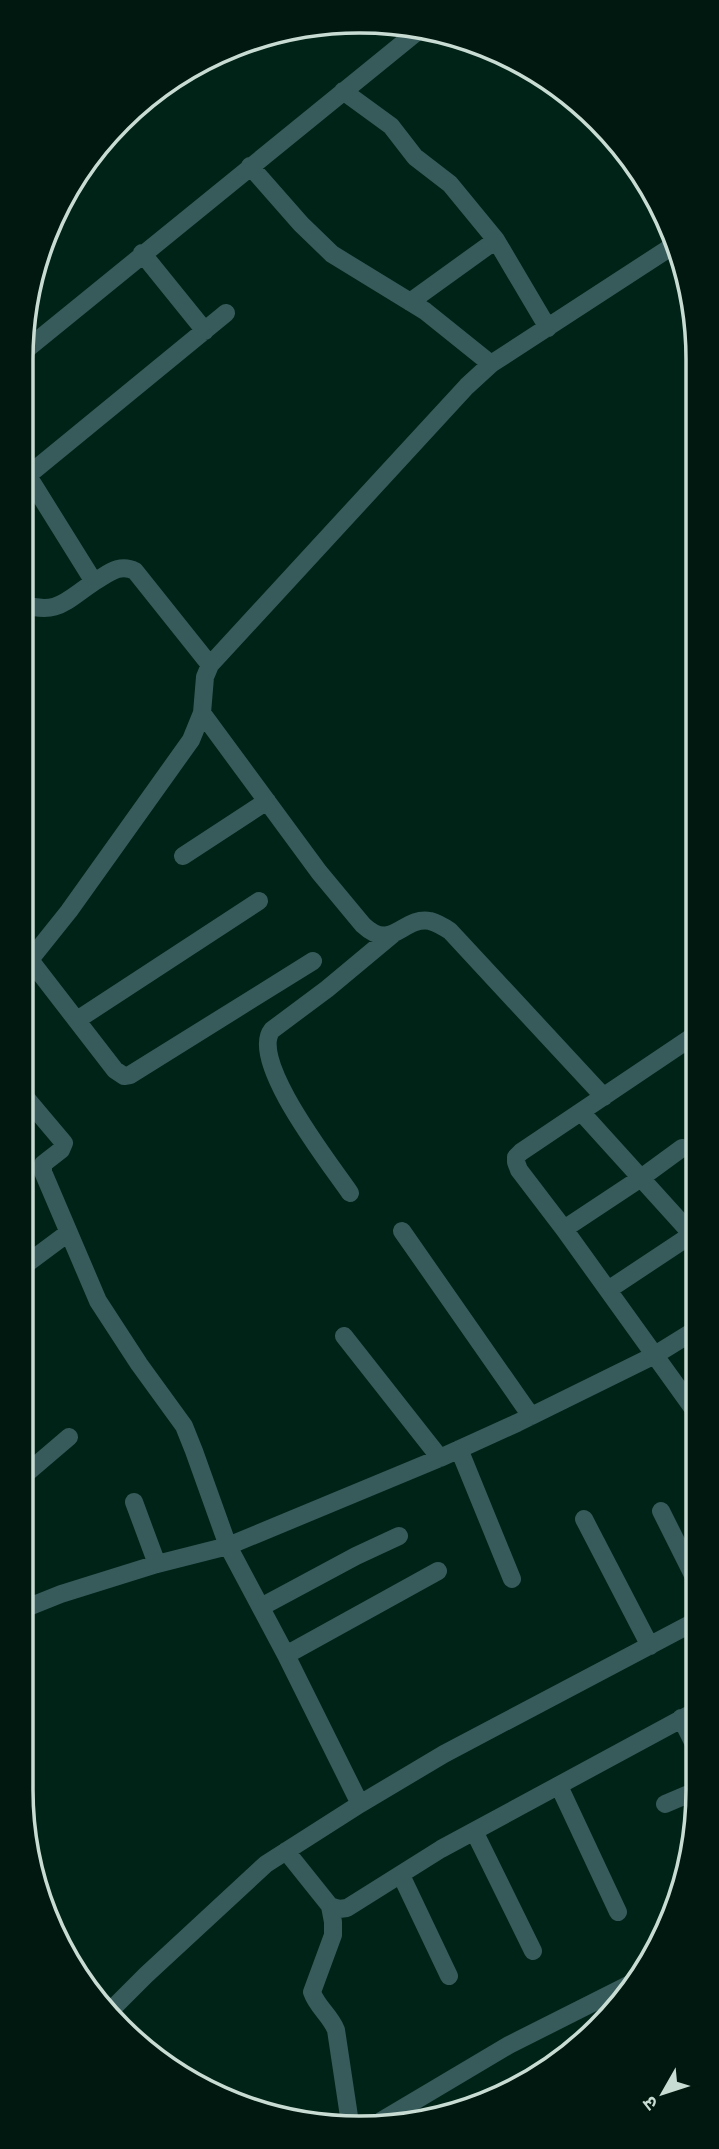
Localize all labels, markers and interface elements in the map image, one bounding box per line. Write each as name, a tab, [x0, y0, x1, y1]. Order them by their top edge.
north arrow	[628, 2058, 698, 2128]
text: उ	[636, 2092, 662, 2116]

